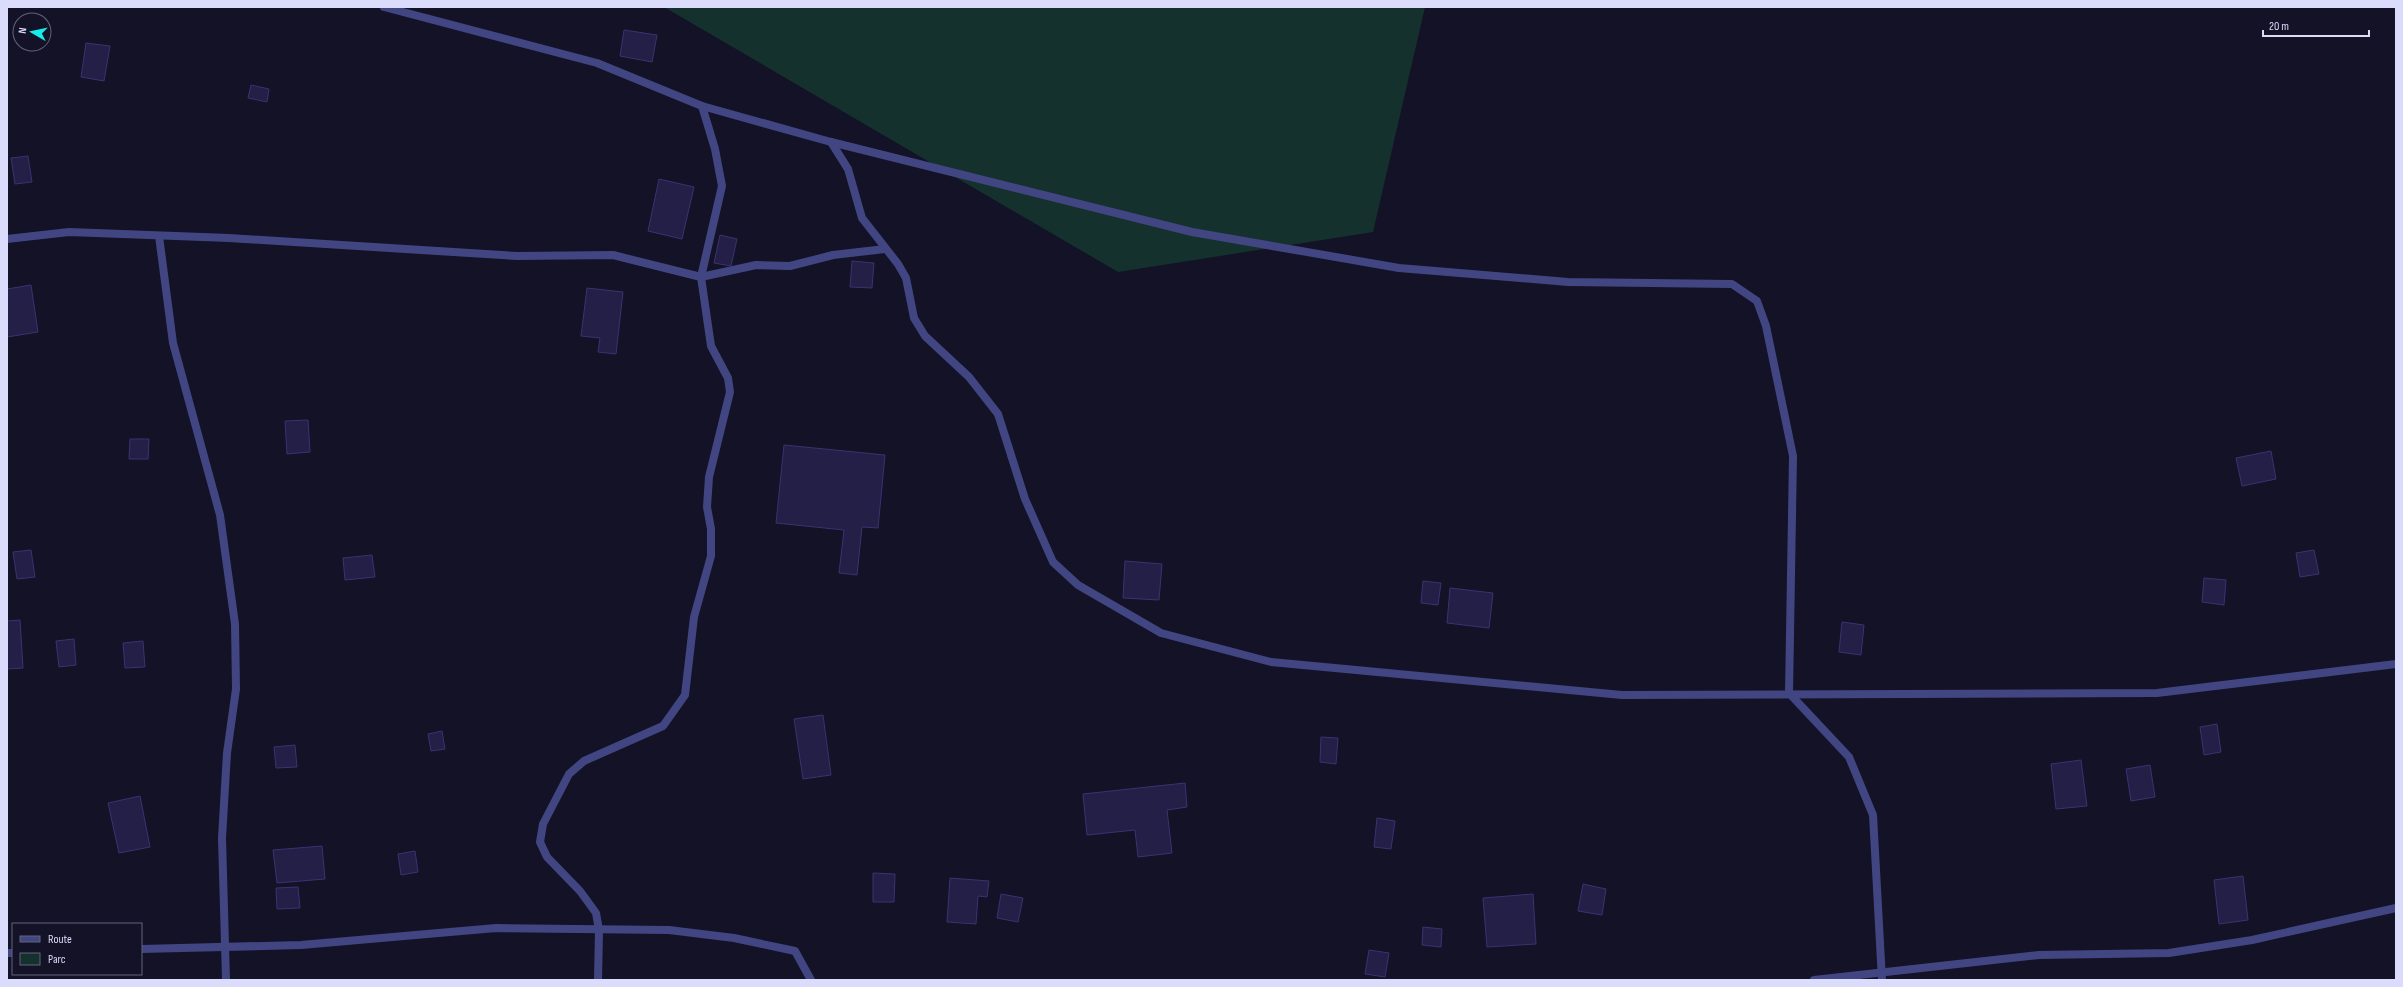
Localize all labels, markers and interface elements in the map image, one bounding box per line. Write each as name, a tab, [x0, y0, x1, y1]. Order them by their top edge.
north arrow	[12, 12, 52, 52]
scale bar	[2263, 12, 2369, 38]
text: 20 m	[2269, 19, 2289, 34]
text: N	[16, 26, 30, 34]
legend	[12, 923, 142, 975]
text: Route	[48, 932, 72, 947]
text: Parc	[48, 952, 66, 967]

